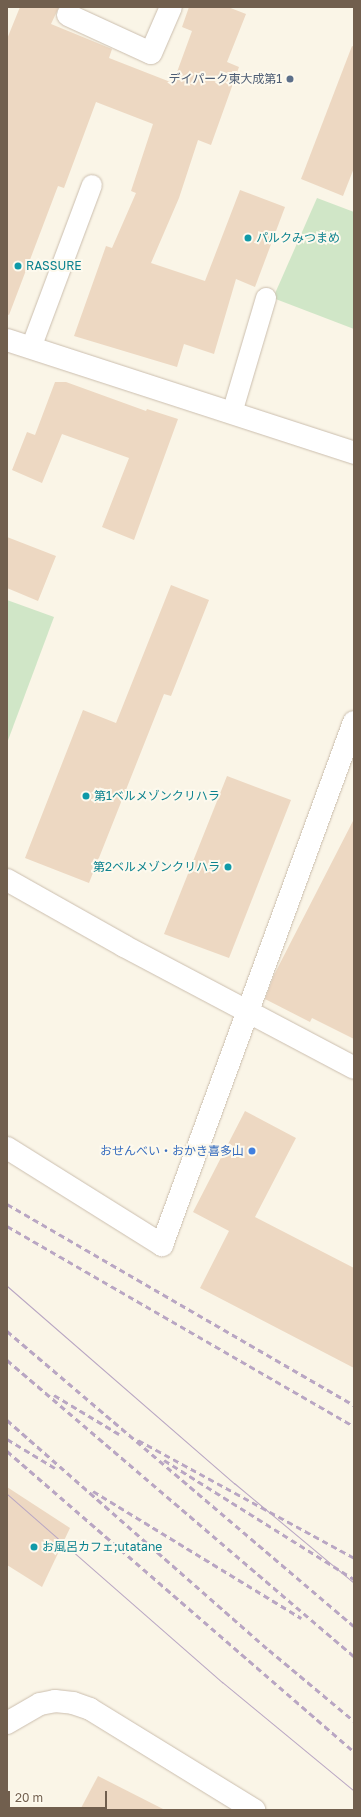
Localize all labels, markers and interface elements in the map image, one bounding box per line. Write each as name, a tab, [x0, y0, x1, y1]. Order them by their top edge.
place label: デイパーク東大成第1	[168, 72, 282, 86]
marker: デイパーク東大成第1	[285, 74, 295, 84]
place label: パルクみつまめ	[256, 231, 340, 245]
marker: パルクみつまめ	[243, 233, 253, 243]
place label: RASSURE	[26, 259, 82, 273]
marker: RASSURE	[13, 261, 23, 271]
place label: 第1ベルメゾンクリハラ	[94, 789, 220, 803]
marker: 第1ベルメゾンクリハラ	[81, 791, 91, 801]
place label: 第2ベルメゾンクリハラ	[93, 860, 220, 874]
marker: 第2ベルメゾンクリハラ	[223, 862, 233, 872]
place label: おせんべい・おかき喜多山	[100, 1144, 244, 1158]
marker: おせんべい・おかき喜多山	[247, 1146, 257, 1156]
place label: お風呂カフェ;utatane	[42, 1540, 162, 1554]
marker: お風呂カフェ;utatane	[29, 1542, 39, 1552]
scale bar	[10, 1783, 109, 1809]
text: 20 m	[15, 1790, 43, 1805]

